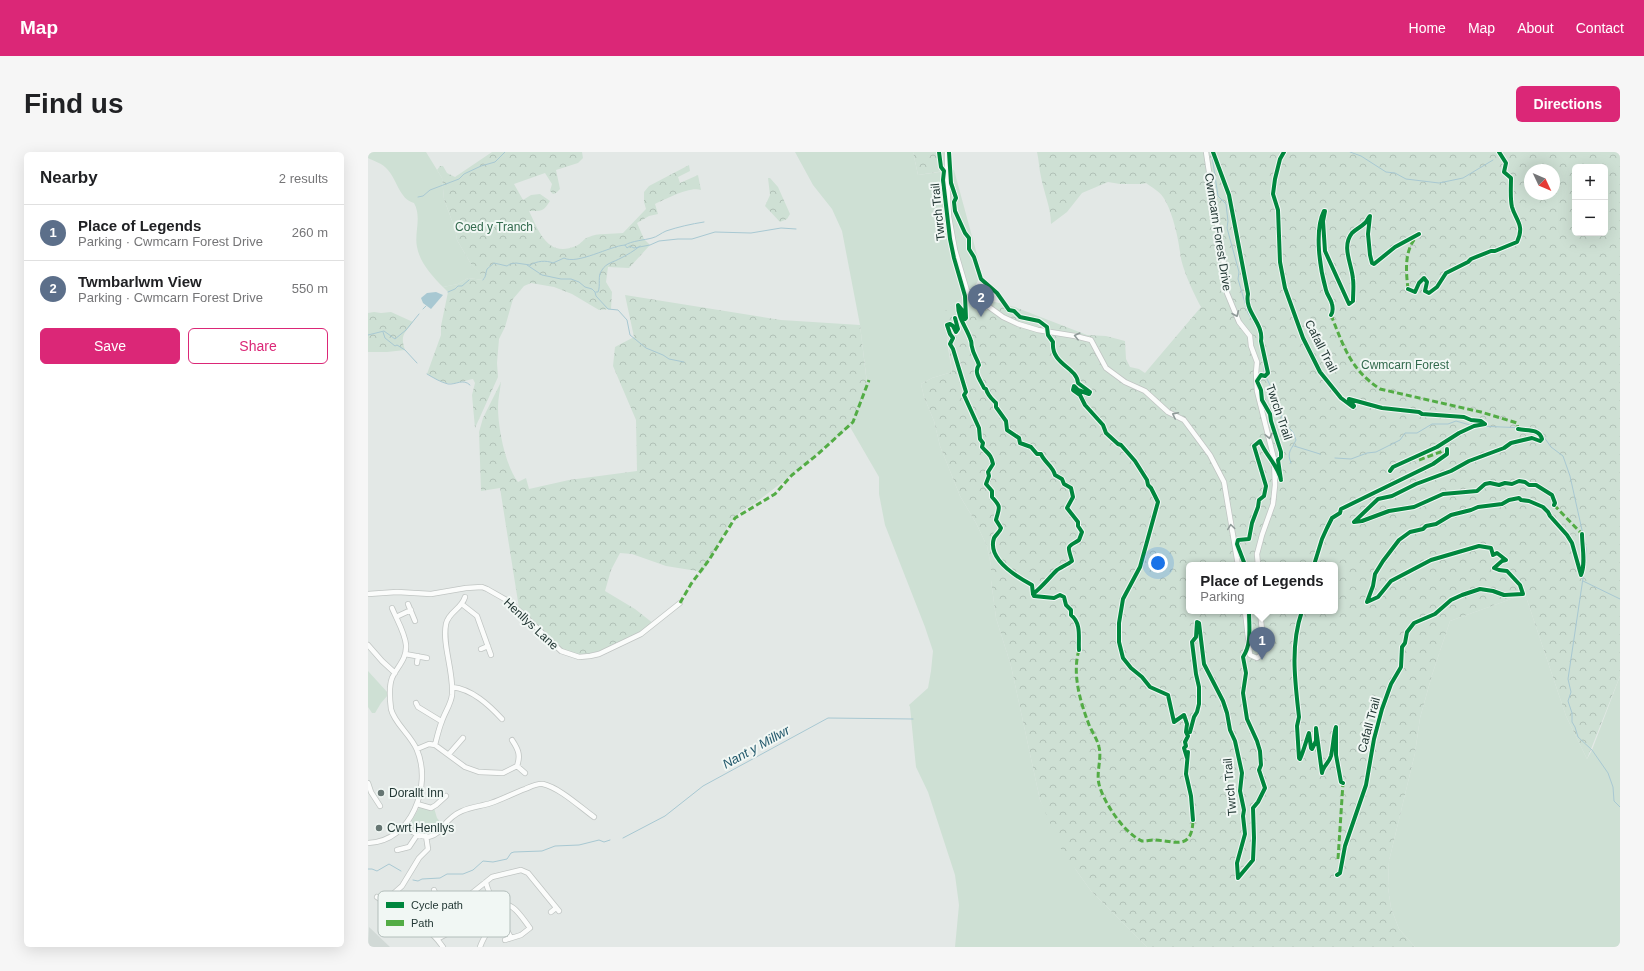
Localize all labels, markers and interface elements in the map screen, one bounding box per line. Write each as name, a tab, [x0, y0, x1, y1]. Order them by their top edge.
text: Map	[20, 17, 58, 38]
text: Home	[1409, 20, 1446, 36]
text: Map	[1468, 20, 1495, 36]
text: About	[1517, 20, 1554, 36]
text: Contact	[1576, 20, 1624, 36]
button: Directions	[1516, 86, 1620, 122]
text: Find us	[24, 88, 124, 119]
north arrow	[1524, 164, 1560, 200]
map controls	[1572, 164, 1608, 236]
button: +	[1572, 164, 1608, 200]
text: Nearby	[40, 168, 98, 187]
text: 2 results	[279, 171, 328, 186]
street label: Cwmcarn Forest Drive	[1202, 172, 1234, 292]
street label: Twrch Trail	[928, 182, 948, 242]
button: −	[1572, 200, 1608, 236]
text: Place of Legends	[78, 217, 201, 234]
park label: Coed y Tranch	[455, 220, 533, 234]
text: 1	[49, 225, 57, 240]
text: 260 m	[292, 225, 328, 240]
text: Parking · Cwmcarn Forest Drive	[78, 234, 263, 249]
text: Twmbarlwm View	[78, 273, 202, 290]
text: 2	[49, 281, 57, 296]
text: 550 m	[292, 281, 328, 296]
pin: 2	[968, 284, 994, 317]
text: Parking · Cwmcarn Forest Drive	[78, 290, 263, 305]
one-way arrow	[1231, 310, 1239, 317]
street label: Cafall Trail	[1302, 318, 1340, 374]
button: Save	[40, 328, 180, 364]
button: Share	[188, 328, 328, 364]
one-way arrow	[1073, 333, 1080, 341]
park label: Cwmcarn Forest	[1361, 358, 1450, 372]
street label: Twrch Trail	[1263, 382, 1295, 442]
one-way arrow	[1171, 412, 1179, 420]
one-way arrow	[1264, 433, 1272, 439]
one-way arrow	[1227, 524, 1236, 530]
your location	[1148, 553, 1168, 573]
popup	[1186, 562, 1338, 614]
text: Place of Legends	[1200, 572, 1324, 589]
text: Parking	[1200, 589, 1244, 604]
street label: Henllys Lane	[501, 595, 561, 653]
pin: 1	[1249, 627, 1275, 660]
street label: Cafall Trail	[1355, 696, 1383, 754]
water label: Nant y Millwr	[720, 722, 793, 772]
street label: Twrch Trail	[1220, 757, 1240, 817]
place label: Dorallt Inn	[389, 786, 444, 800]
marker: Dorallt Inn	[376, 788, 386, 798]
place label: Cwrt Henllys	[387, 821, 454, 835]
marker: Cwrt Henllys	[374, 823, 384, 833]
legend	[378, 891, 510, 937]
text: Cycle path	[411, 899, 463, 911]
text: Path	[411, 917, 434, 929]

